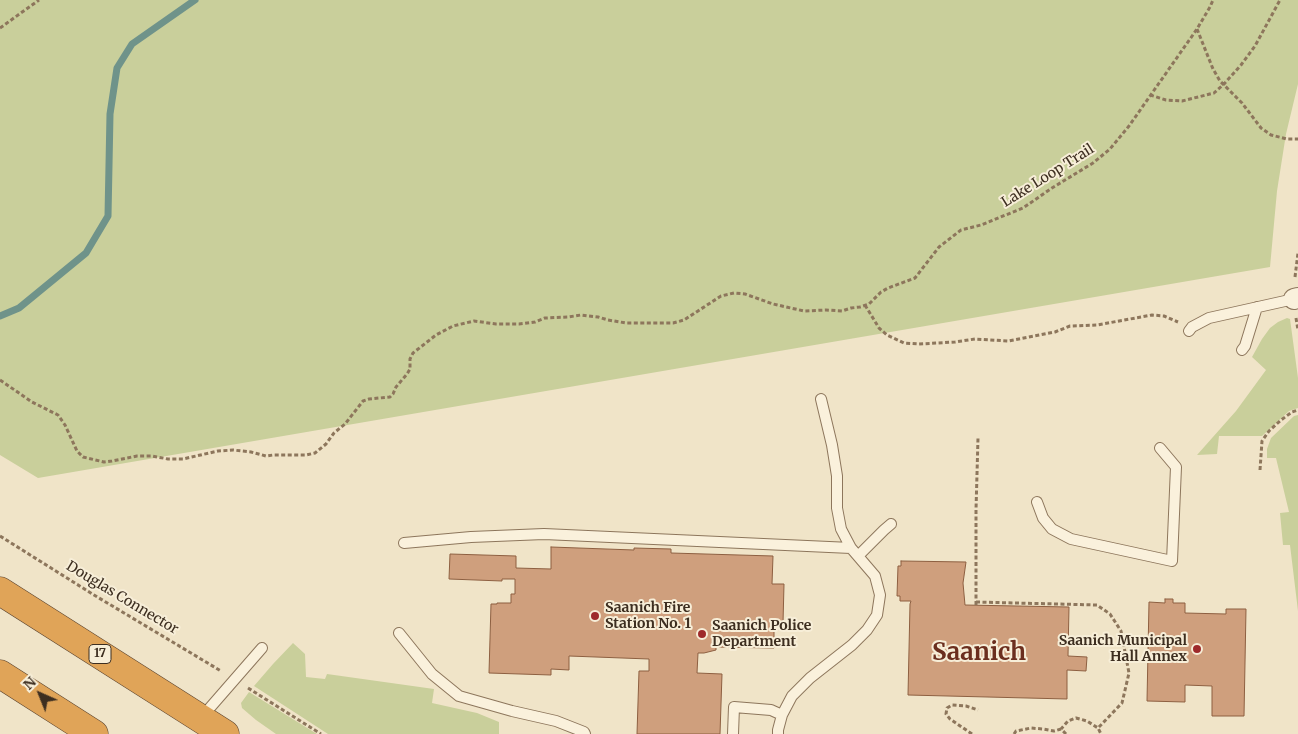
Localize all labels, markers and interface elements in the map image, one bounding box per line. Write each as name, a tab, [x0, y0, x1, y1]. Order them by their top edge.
street label: Lake Loop Trail	[999, 141, 1097, 211]
street label: Douglas Connector	[63, 558, 181, 638]
place label: Saanich Fire Station No. 1	[605, 600, 691, 632]
marker: Saanich Fire Station No. 1	[589, 610, 601, 622]
place label: Saanich Police Department	[712, 618, 811, 650]
marker: Saanich Police Department	[696, 628, 708, 640]
place label: Saanich Municipal Hall Annex	[1059, 633, 1187, 666]
district label: Saanich	[932, 639, 1026, 667]
marker: Saanich Municipal Hall Annex	[1191, 643, 1203, 655]
road number: 17	[89, 644, 111, 664]
north arrow	[15, 669, 65, 719]
text: N	[19, 673, 40, 694]

